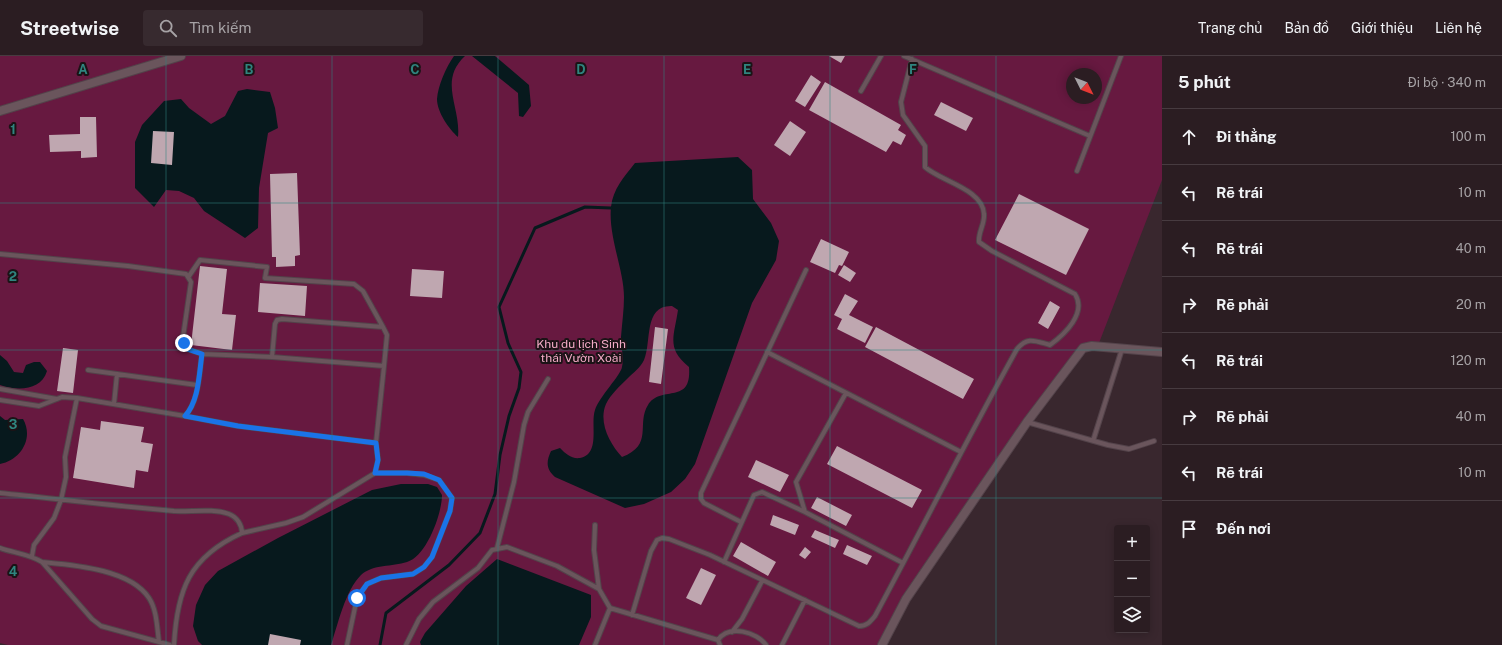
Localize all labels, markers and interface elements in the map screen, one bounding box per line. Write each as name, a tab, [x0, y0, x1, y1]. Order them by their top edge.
search box	[143, 10, 423, 46]
text: Streetwise	[20, 17, 119, 39]
icon: search	[157, 17, 179, 39]
text: Tìm kiếm	[189, 19, 252, 36]
text: Trang chủ	[1198, 20, 1262, 36]
text: Bản đồ	[1284, 20, 1329, 36]
text: Giới thiệu	[1351, 20, 1413, 36]
text: Liên hệ	[1435, 20, 1482, 36]
text: A	[78, 62, 88, 77]
text: B	[245, 62, 254, 77]
text: C	[410, 62, 420, 77]
text: D	[576, 62, 586, 77]
text: E	[743, 62, 751, 77]
text: F	[909, 62, 917, 77]
north arrow	[1066, 68, 1102, 104]
text: 5 phút	[1178, 72, 1231, 92]
text: Đi bộ · 340 m	[1407, 75, 1486, 90]
text: 1	[10, 122, 16, 137]
icon: ahead	[1178, 126, 1200, 148]
text: Đi thẳng	[1216, 128, 1277, 145]
text: 100 m	[1450, 129, 1486, 144]
icon: left	[1178, 182, 1200, 204]
text: Rẽ trái	[1216, 184, 1263, 201]
text: 10 m	[1458, 185, 1486, 200]
icon: left	[1178, 238, 1200, 260]
text: Rẽ trái	[1216, 240, 1263, 257]
text: 40 m	[1455, 241, 1486, 256]
text: 2	[9, 269, 17, 284]
icon: right	[1178, 294, 1200, 316]
text: Rẽ phải	[1216, 296, 1269, 313]
text: 20 m	[1456, 297, 1486, 312]
route end	[175, 334, 193, 352]
park label: Khu du lịch Sinh thái Vườn Xoài	[536, 337, 626, 365]
icon: left	[1178, 350, 1200, 372]
text: Rẽ trái	[1216, 352, 1263, 369]
text: 120 m	[1451, 353, 1486, 368]
icon: right	[1178, 406, 1200, 428]
text: Rẽ phải	[1216, 408, 1269, 425]
text: 40 m	[1455, 409, 1486, 424]
text: 3	[9, 417, 18, 432]
icon: left	[1178, 462, 1200, 484]
text: Rẽ trái	[1216, 464, 1263, 481]
text: 10 m	[1458, 465, 1486, 480]
icon: arrive	[1178, 518, 1200, 540]
text: Đến nơi	[1216, 520, 1271, 537]
map controls	[1114, 525, 1150, 633]
button: +	[1114, 525, 1150, 561]
button: −	[1114, 561, 1150, 597]
text: 4	[9, 564, 18, 579]
route start	[348, 589, 366, 607]
button: layers	[1114, 597, 1150, 633]

